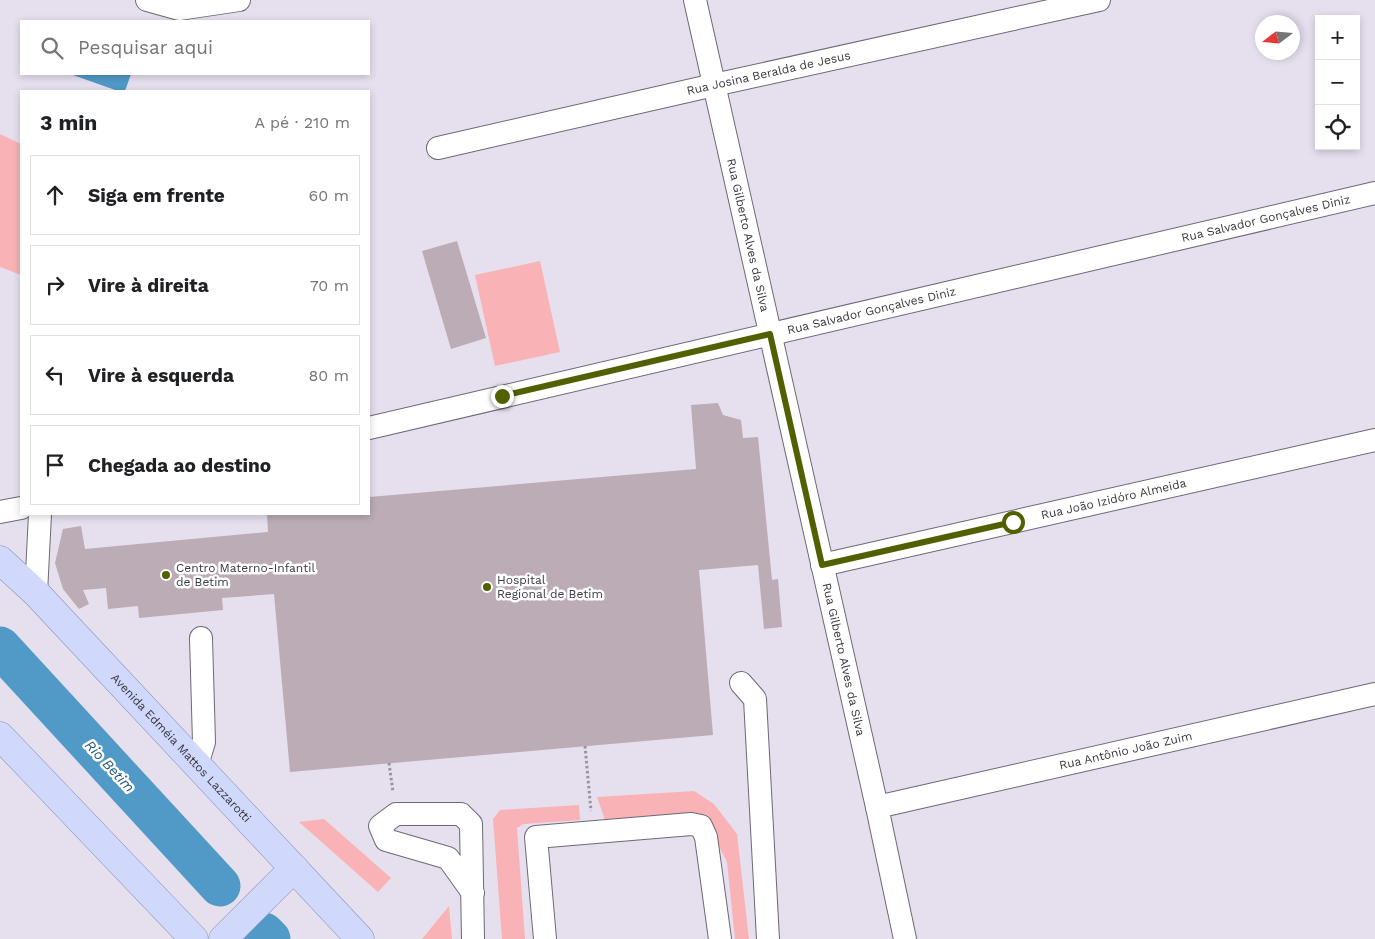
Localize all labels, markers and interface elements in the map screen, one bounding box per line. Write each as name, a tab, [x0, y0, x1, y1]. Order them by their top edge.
north arrow	[1255, 15, 1300, 60]
map controls	[1315, 15, 1360, 150]
button: +	[1315, 15, 1360, 60]
search box	[20, 20, 370, 75]
icon: search	[38, 34, 66, 62]
text: Pesquisar aqui	[78, 36, 213, 59]
street label: Rua Josina Beralda de Jesus	[685, 48, 852, 98]
button: −	[1315, 60, 1360, 105]
button: locate	[1315, 105, 1360, 150]
text: 3 min	[40, 110, 97, 135]
text: A pé · 210 m	[255, 113, 350, 132]
street label: Rua Gilberto Alves da Silva	[724, 157, 772, 313]
icon: ahead	[41, 181, 69, 209]
text: Siga em frente	[88, 184, 225, 207]
text: 60 m	[309, 186, 349, 205]
street label: Rua Salvador Gonçalves Diniz	[1180, 192, 1352, 245]
icon: right	[41, 271, 69, 299]
text: Vire à direita	[88, 274, 209, 297]
text: 70 m	[310, 276, 349, 295]
street label: Rua Salvador Gonçalves Diniz	[786, 284, 957, 337]
icon: left	[41, 361, 69, 389]
text: Vire à esquerda	[88, 364, 234, 387]
text: 80 m	[308, 366, 349, 385]
route end	[491, 385, 514, 408]
icon: arrive	[41, 451, 69, 479]
text: Chegada ao destino	[88, 454, 271, 477]
street label: Rua João Izidóro Almeida	[1040, 476, 1188, 522]
route start	[1002, 511, 1025, 534]
place label: Centro Materno-Infantil de Betim	[176, 561, 315, 589]
marker: Centro Materno-Infantil de Betim	[160, 569, 172, 581]
place label: Hospital Regional de Betim	[497, 573, 603, 601]
marker: Hospital Regional de Betim	[481, 581, 493, 593]
street label: Rua Gilberto Alves da Silva	[820, 581, 868, 738]
street label: Avenida Edméia Mattos Lazzarotti	[108, 671, 254, 825]
street label: Rua Antônio João Zuim	[1058, 729, 1194, 772]
water label: Rio Betim	[82, 737, 138, 795]

